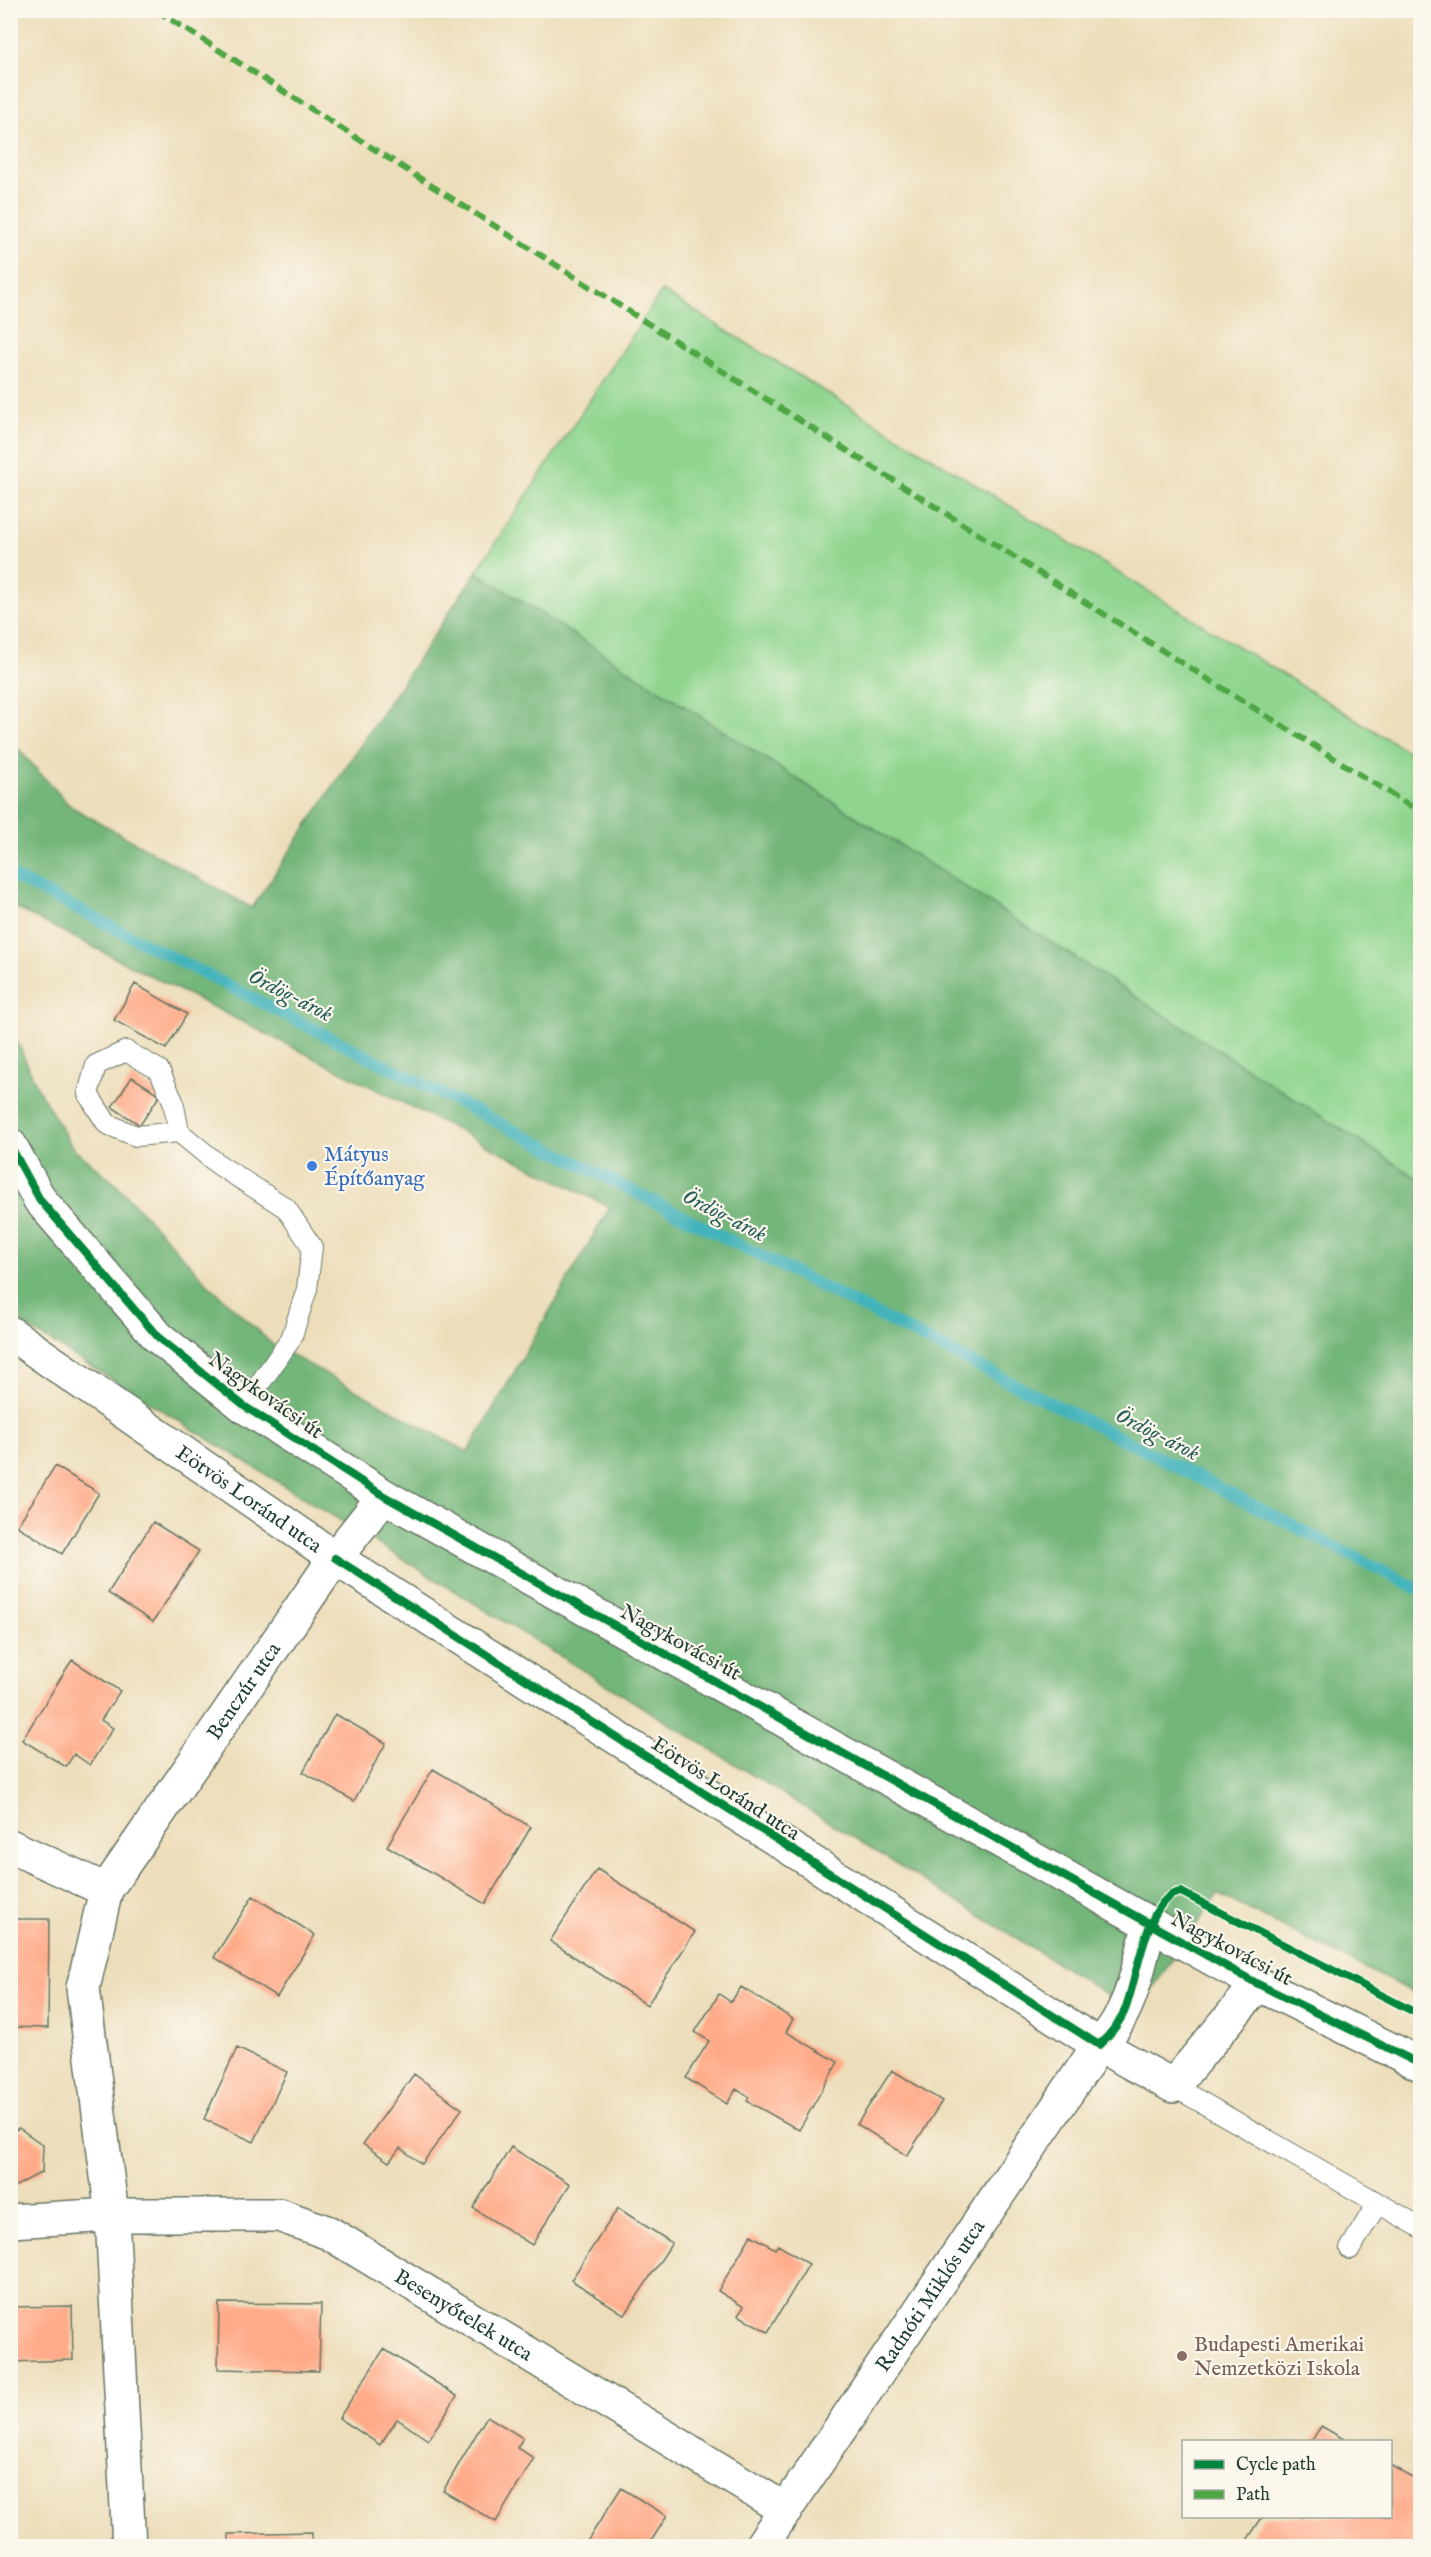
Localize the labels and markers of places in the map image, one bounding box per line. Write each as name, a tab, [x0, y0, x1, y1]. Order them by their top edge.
place label: Mátyus Építőanyag	[324, 1142, 425, 1193]
marker: Mátyus Építőanyag	[305, 1159, 319, 1173]
place label: Budapesti Amerikai Nemzetközi Iskola	[1194, 2332, 1364, 2383]
marker: Budapesti Amerikai Nemzetközi Iskola	[1175, 2349, 1189, 2363]

